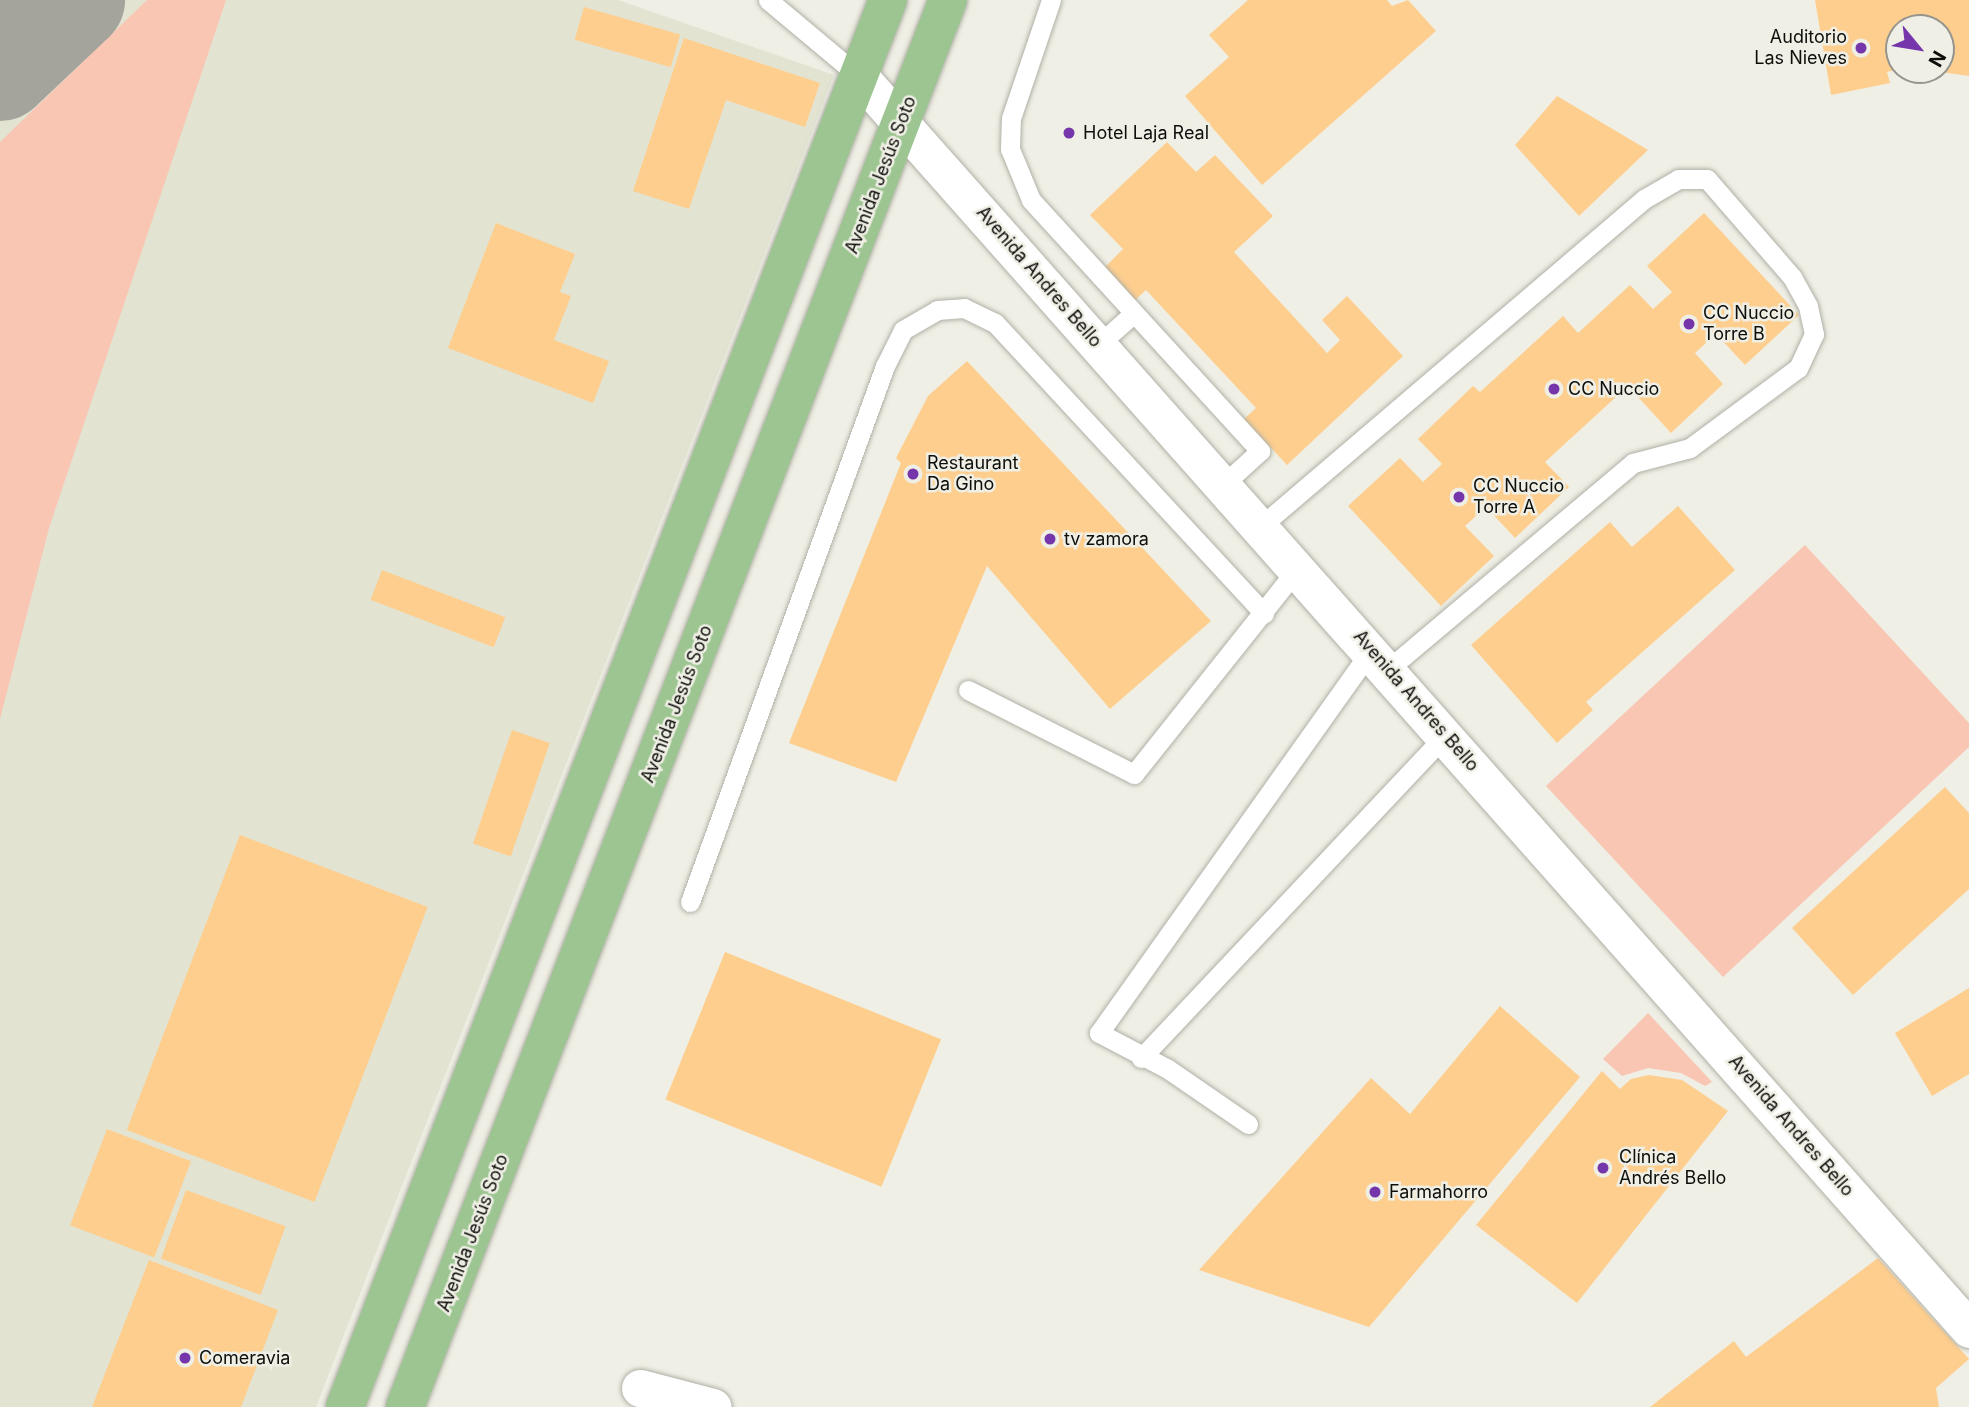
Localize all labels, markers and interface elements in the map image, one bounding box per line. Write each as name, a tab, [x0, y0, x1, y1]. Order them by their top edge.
north arrow	[1885, 14, 1955, 84]
place label: Auditorio Las Nieves	[1754, 27, 1847, 70]
marker: Auditorio Las Nieves	[1853, 40, 1869, 56]
text: N	[1923, 47, 1950, 71]
street label: Avenida Jesús Soto	[841, 93, 921, 257]
place label: Hotel Laja Real	[1083, 122, 1209, 144]
marker: Hotel Laja Real	[1061, 125, 1077, 141]
street label: Avenida Andres Bello	[972, 202, 1106, 352]
place label: CC Nuccio Torre B	[1703, 303, 1794, 346]
marker: CC Nuccio Torre B	[1681, 316, 1697, 332]
place label: CC Nuccio	[1568, 378, 1659, 400]
marker: CC Nuccio	[1546, 381, 1562, 397]
place label: Restaurant Da Gino	[927, 453, 1018, 496]
marker: Restaurant Da Gino	[905, 466, 921, 482]
place label: CC Nuccio Torre A	[1473, 476, 1564, 518]
marker: CC Nuccio Torre A	[1451, 489, 1467, 505]
place label: tv zamora	[1064, 528, 1149, 550]
marker: tv zamora	[1042, 531, 1058, 547]
street label: Avenida Jesús Soto	[637, 622, 717, 786]
street label: Avenida Andres Bello	[1349, 626, 1483, 776]
street label: Avenida Andres Bello	[1724, 1051, 1858, 1201]
place label: Clínica Andrés Bello	[1619, 1147, 1726, 1190]
street label: Avenida Jesús Soto	[433, 1151, 513, 1315]
marker: Clínica Andrés Bello	[1593, 1158, 1613, 1178]
place label: Farmahorro	[1389, 1181, 1488, 1203]
marker: Farmahorro	[1367, 1184, 1383, 1200]
place label: Comeravia	[199, 1347, 290, 1369]
marker: Comeravia	[177, 1350, 193, 1366]

